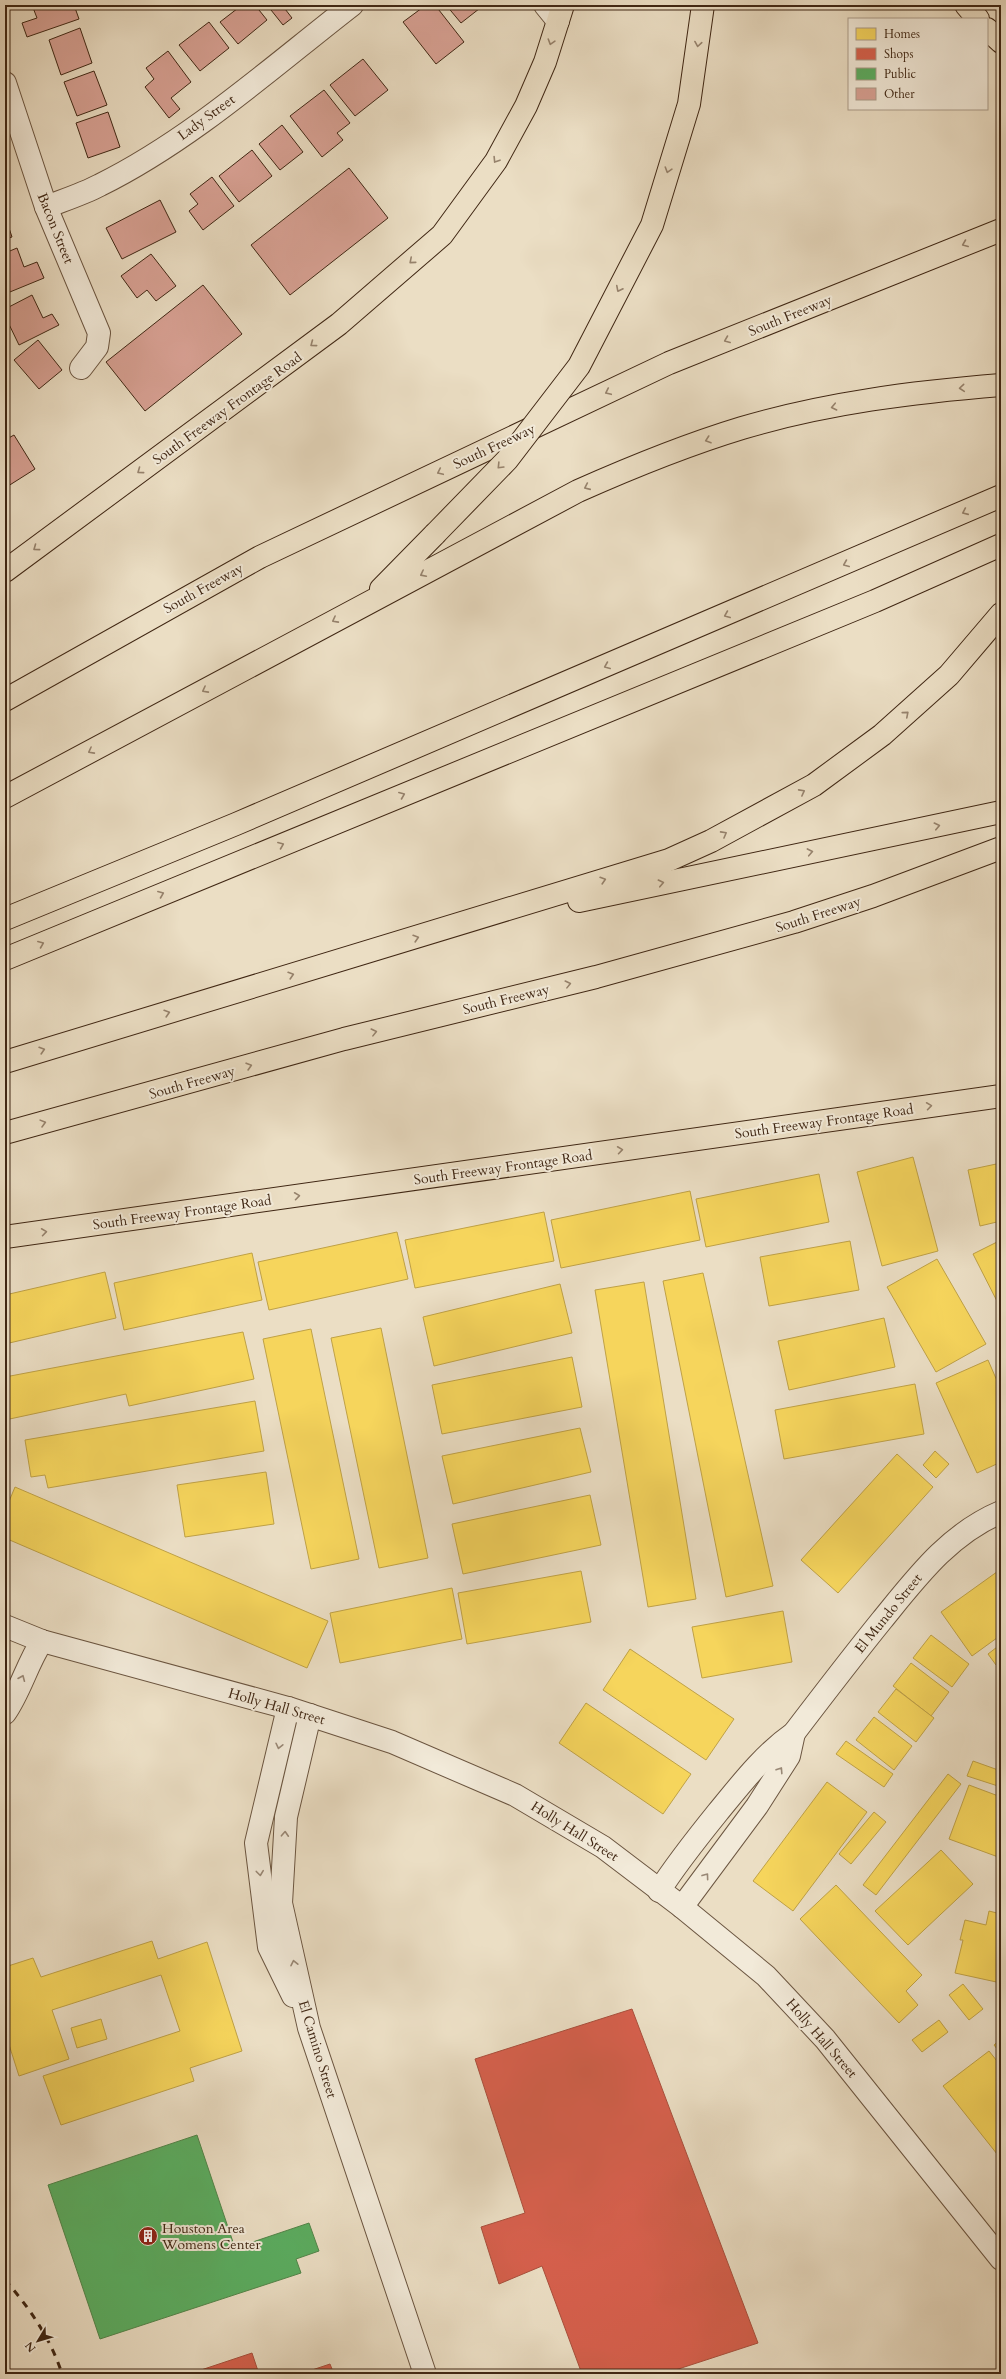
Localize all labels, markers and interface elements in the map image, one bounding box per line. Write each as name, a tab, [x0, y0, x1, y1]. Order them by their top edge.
legend	[848, 18, 988, 110]
text: Homes	[884, 26, 920, 42]
one-way arrow	[547, 39, 556, 46]
one-way arrow	[694, 40, 703, 47]
text: Shops	[884, 46, 913, 62]
text: Public	[884, 66, 917, 82]
text: Other	[884, 86, 915, 102]
street label: Lady Street	[174, 90, 239, 145]
one-way arrow	[494, 156, 501, 163]
one-way arrow	[664, 166, 673, 173]
street label: Bacon Street	[33, 190, 79, 267]
one-way arrow	[961, 240, 968, 248]
one-way arrow	[409, 256, 417, 264]
one-way arrow	[616, 285, 623, 293]
street label: South Freeway	[746, 290, 835, 341]
one-way arrow	[724, 335, 732, 343]
one-way arrow	[310, 340, 317, 347]
street label: South Freeway Frontage Road	[149, 347, 306, 469]
one-way arrow	[959, 383, 965, 392]
one-way arrow	[605, 387, 613, 395]
one-way arrow	[830, 402, 837, 410]
street label: South Freeway	[450, 419, 539, 474]
one-way arrow	[705, 435, 712, 443]
one-way arrow	[497, 461, 505, 469]
one-way arrow	[138, 467, 145, 474]
one-way arrow	[437, 467, 445, 475]
one-way arrow	[584, 482, 592, 490]
one-way arrow	[962, 507, 969, 515]
one-way arrow	[33, 544, 40, 551]
street label: South Freeway	[160, 558, 247, 618]
one-way arrow	[843, 559, 851, 567]
one-way arrow	[420, 569, 427, 577]
one-way arrow	[723, 610, 731, 618]
one-way arrow	[332, 615, 339, 623]
one-way arrow	[604, 661, 612, 669]
one-way arrow	[202, 685, 209, 692]
one-way arrow	[901, 711, 908, 718]
one-way arrow	[87, 747, 95, 754]
one-way arrow	[798, 789, 805, 796]
one-way arrow	[398, 792, 405, 800]
one-way arrow	[934, 823, 940, 831]
one-way arrow	[720, 831, 727, 839]
one-way arrow	[278, 841, 285, 849]
one-way arrow	[807, 849, 813, 857]
one-way arrow	[599, 876, 606, 885]
one-way arrow	[658, 880, 664, 888]
one-way arrow	[158, 891, 165, 899]
street label: South Freeway	[773, 892, 864, 937]
one-way arrow	[412, 934, 419, 943]
one-way arrow	[37, 941, 45, 949]
one-way arrow	[288, 972, 295, 980]
street label: South Freeway	[461, 979, 552, 1019]
one-way arrow	[565, 980, 572, 988]
one-way arrow	[163, 1009, 170, 1018]
one-way arrow	[371, 1028, 377, 1036]
one-way arrow	[39, 1046, 46, 1055]
street label: South Freeway	[147, 1061, 238, 1104]
one-way arrow	[245, 1062, 252, 1071]
street label: South Freeway Frontage Road	[734, 1099, 915, 1143]
one-way arrow	[926, 1102, 932, 1111]
one-way arrow	[39, 1119, 46, 1128]
street label: South Freeway Frontage Road	[413, 1145, 594, 1189]
one-way arrow	[617, 1146, 623, 1155]
street label: South Freeway Frontage Road	[92, 1190, 273, 1234]
one-way arrow	[294, 1192, 300, 1201]
one-way arrow	[41, 1228, 47, 1237]
street label: El Mundo Street	[850, 1569, 927, 1657]
one-way arrow	[18, 1674, 26, 1681]
street label: Holly Hall Street	[226, 1684, 328, 1730]
one-way arrow	[275, 1743, 283, 1749]
one-way arrow	[776, 1767, 783, 1774]
street label: Holly Hall Street	[527, 1797, 623, 1866]
one-way arrow	[280, 1831, 289, 1837]
one-way arrow	[255, 1870, 264, 1876]
one-way arrow	[701, 1873, 708, 1880]
one-way arrow	[291, 1960, 299, 1966]
street label: Holly Hall Street	[782, 1994, 862, 2083]
street label: El Camino Street	[294, 1998, 342, 2101]
place label: Houston Area Womens Center	[161, 2219, 261, 2254]
building icon: Houston Area Womens Center	[137, 2225, 159, 2247]
north arrow	[18, 2321, 58, 2361]
text: N	[21, 2338, 39, 2355]

